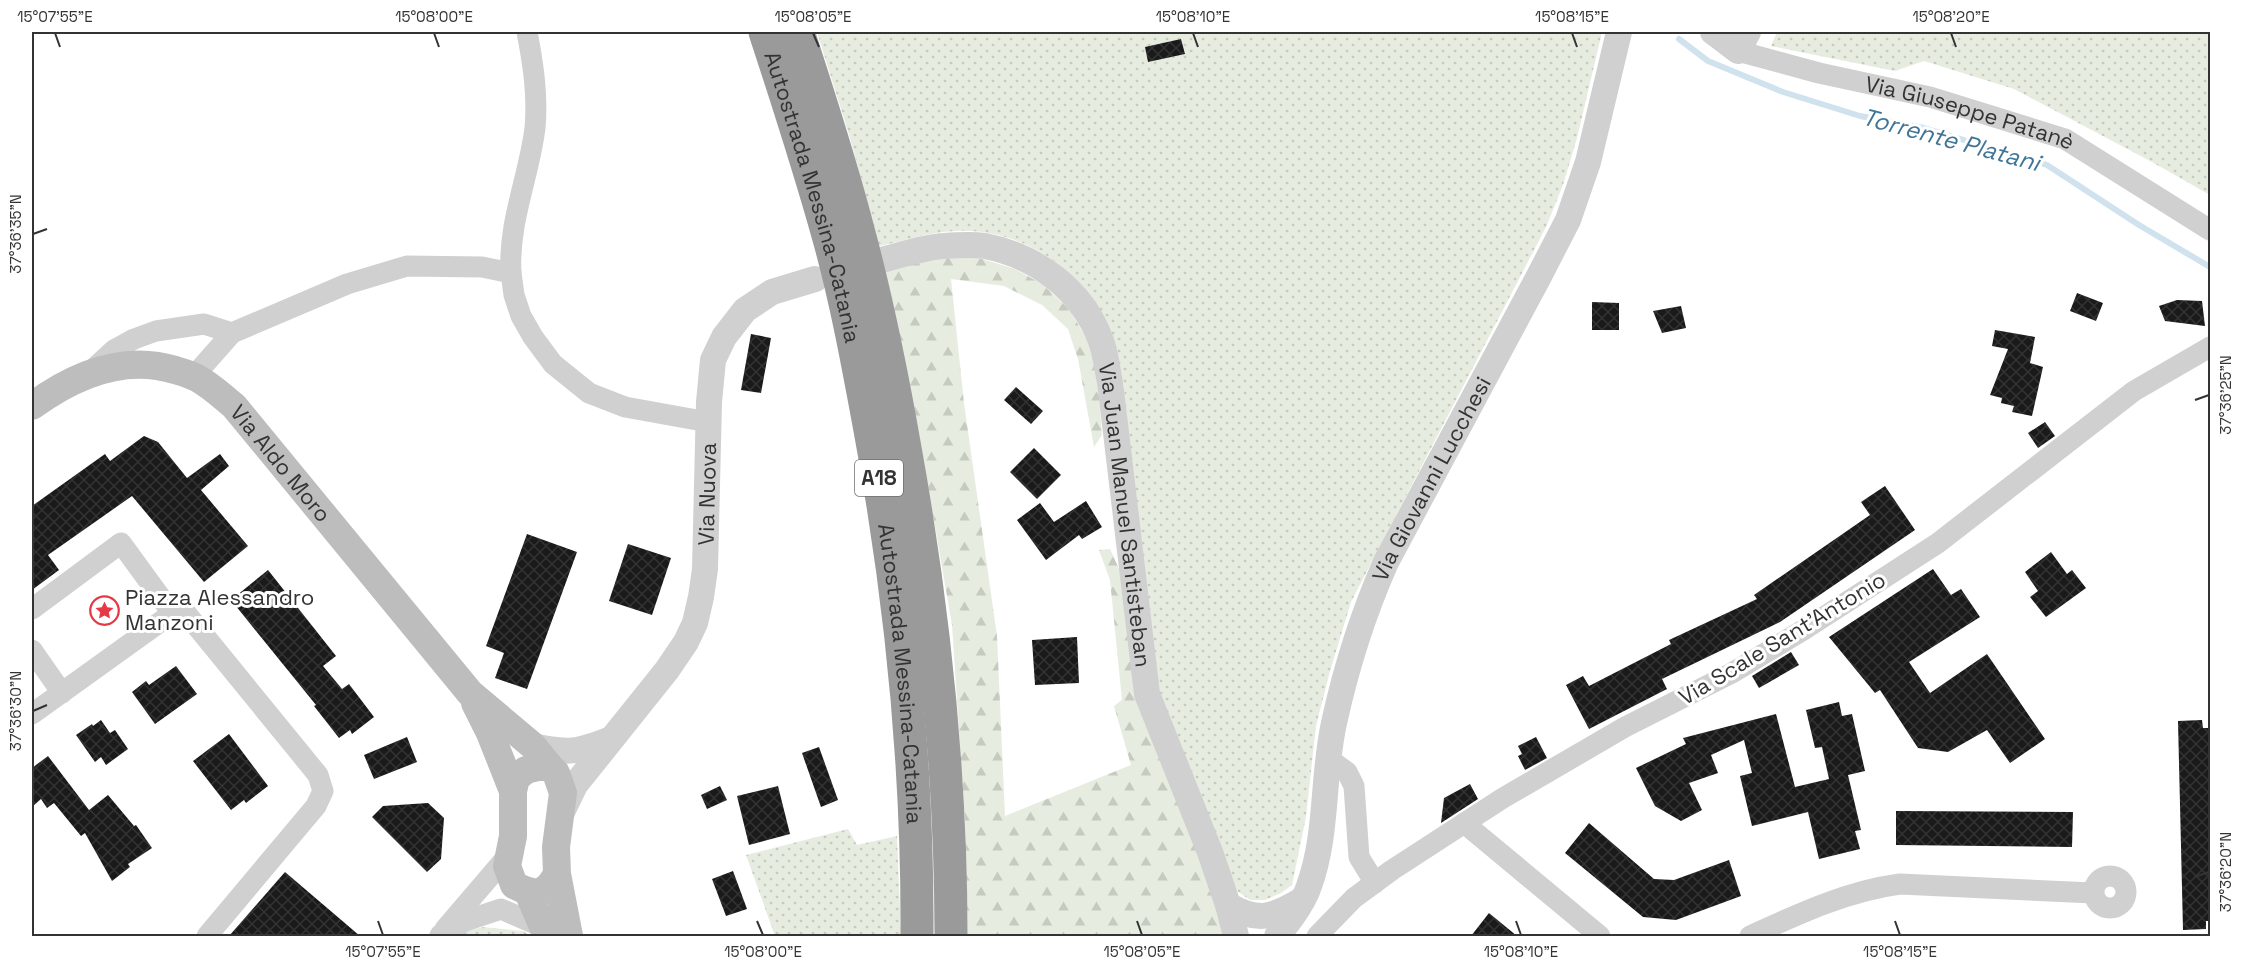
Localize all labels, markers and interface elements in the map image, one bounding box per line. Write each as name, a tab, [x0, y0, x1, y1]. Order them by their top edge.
text: 15°07'55"E	[17, 7, 93, 26]
text: 15°08'00"E	[395, 7, 473, 26]
text: 15°08'05"E	[774, 7, 852, 26]
text: 15°08'10"E	[1156, 7, 1230, 26]
text: 15°08'15"E	[1535, 7, 1609, 26]
text: 15°08'20"E	[1912, 7, 1990, 26]
street label: Autostrada Messina-Catania	[758, 48, 867, 346]
street label: Via Giuseppe Patanè	[1863, 69, 2080, 156]
water label: Torrente Platani	[1859, 101, 2046, 179]
text: 37°36'35"N	[6, 194, 25, 274]
text: 37°36'25"N	[2216, 355, 2235, 435]
street label: Via Juan Manuel Santisteban	[1093, 360, 1158, 669]
street label: Via Giovanni Lucchesi	[1365, 372, 1497, 585]
street label: Via Aldo Moro	[224, 399, 337, 528]
street label: Via Nuova	[692, 442, 722, 546]
road number: A18	[855, 460, 903, 496]
street label: Autostrada Messina-Catania	[872, 522, 929, 825]
street label: Via Scale Sant'Antonio	[1673, 565, 1891, 711]
place label: Piazza Alessandro Manzoni	[125, 583, 314, 636]
place icon: Piazza Alessandro Manzoni	[88, 594, 120, 626]
text: 37°36'30"N	[6, 671, 25, 751]
text: 37°36'20"N	[2216, 832, 2235, 912]
text: 15°07'55"E	[345, 942, 421, 961]
text: 15°08'00"E	[724, 942, 802, 961]
text: 15°08'05"E	[1103, 942, 1181, 961]
text: 15°08'10"E	[1484, 942, 1558, 961]
text: 15°08'15"E	[1863, 942, 1937, 961]

